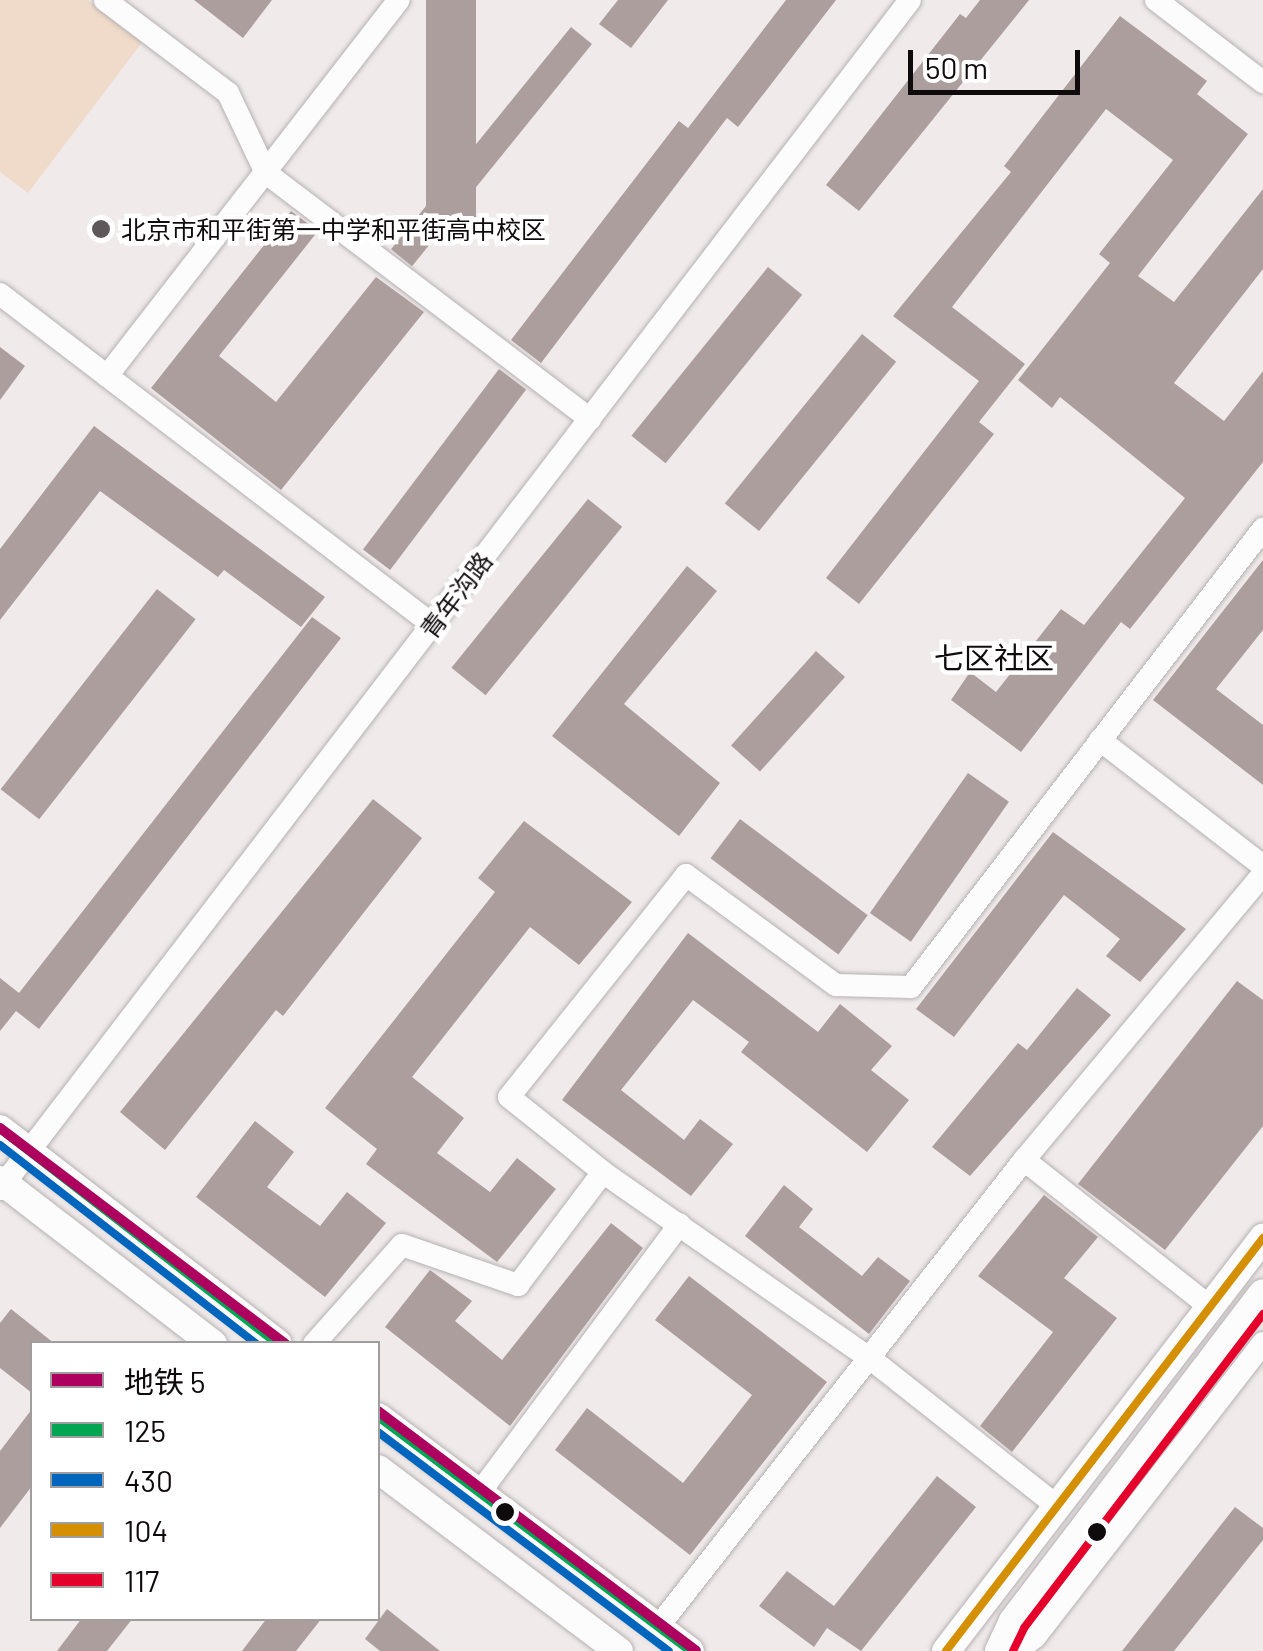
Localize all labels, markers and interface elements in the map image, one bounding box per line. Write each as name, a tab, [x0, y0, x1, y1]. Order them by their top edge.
scale bar	[913, 30, 1086, 92]
text: 50 m	[925, 49, 988, 85]
place label: 北京市和平街第一中学和平街高中校区	[121, 214, 546, 244]
marker: 北京市和平街第一中学和平街高中校区	[90, 218, 112, 240]
street label: 青年沟路	[414, 546, 498, 644]
district label: 七区社区	[934, 639, 1054, 675]
legend	[30, 1341, 380, 1621]
text: 地铁 5	[124, 1363, 205, 1399]
text: 125	[124, 1412, 166, 1448]
text: 430	[124, 1462, 173, 1498]
unlabelled marker	[495, 1502, 515, 1522]
text: 104	[124, 1512, 168, 1548]
unlabelled marker	[1087, 1522, 1107, 1542]
text: 117	[124, 1562, 159, 1598]

